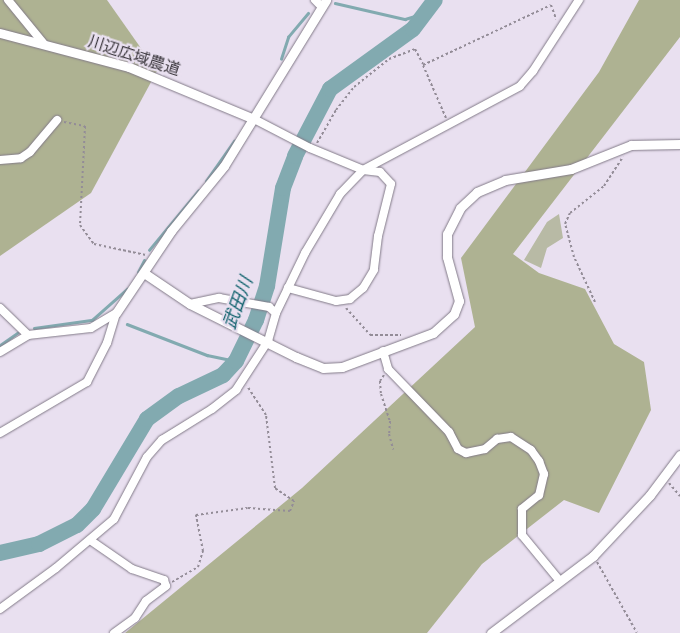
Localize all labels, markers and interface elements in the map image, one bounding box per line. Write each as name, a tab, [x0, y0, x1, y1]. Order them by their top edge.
street label: 川辺広域農道	[85, 32, 183, 80]
water label: 武田川	[219, 274, 257, 332]

